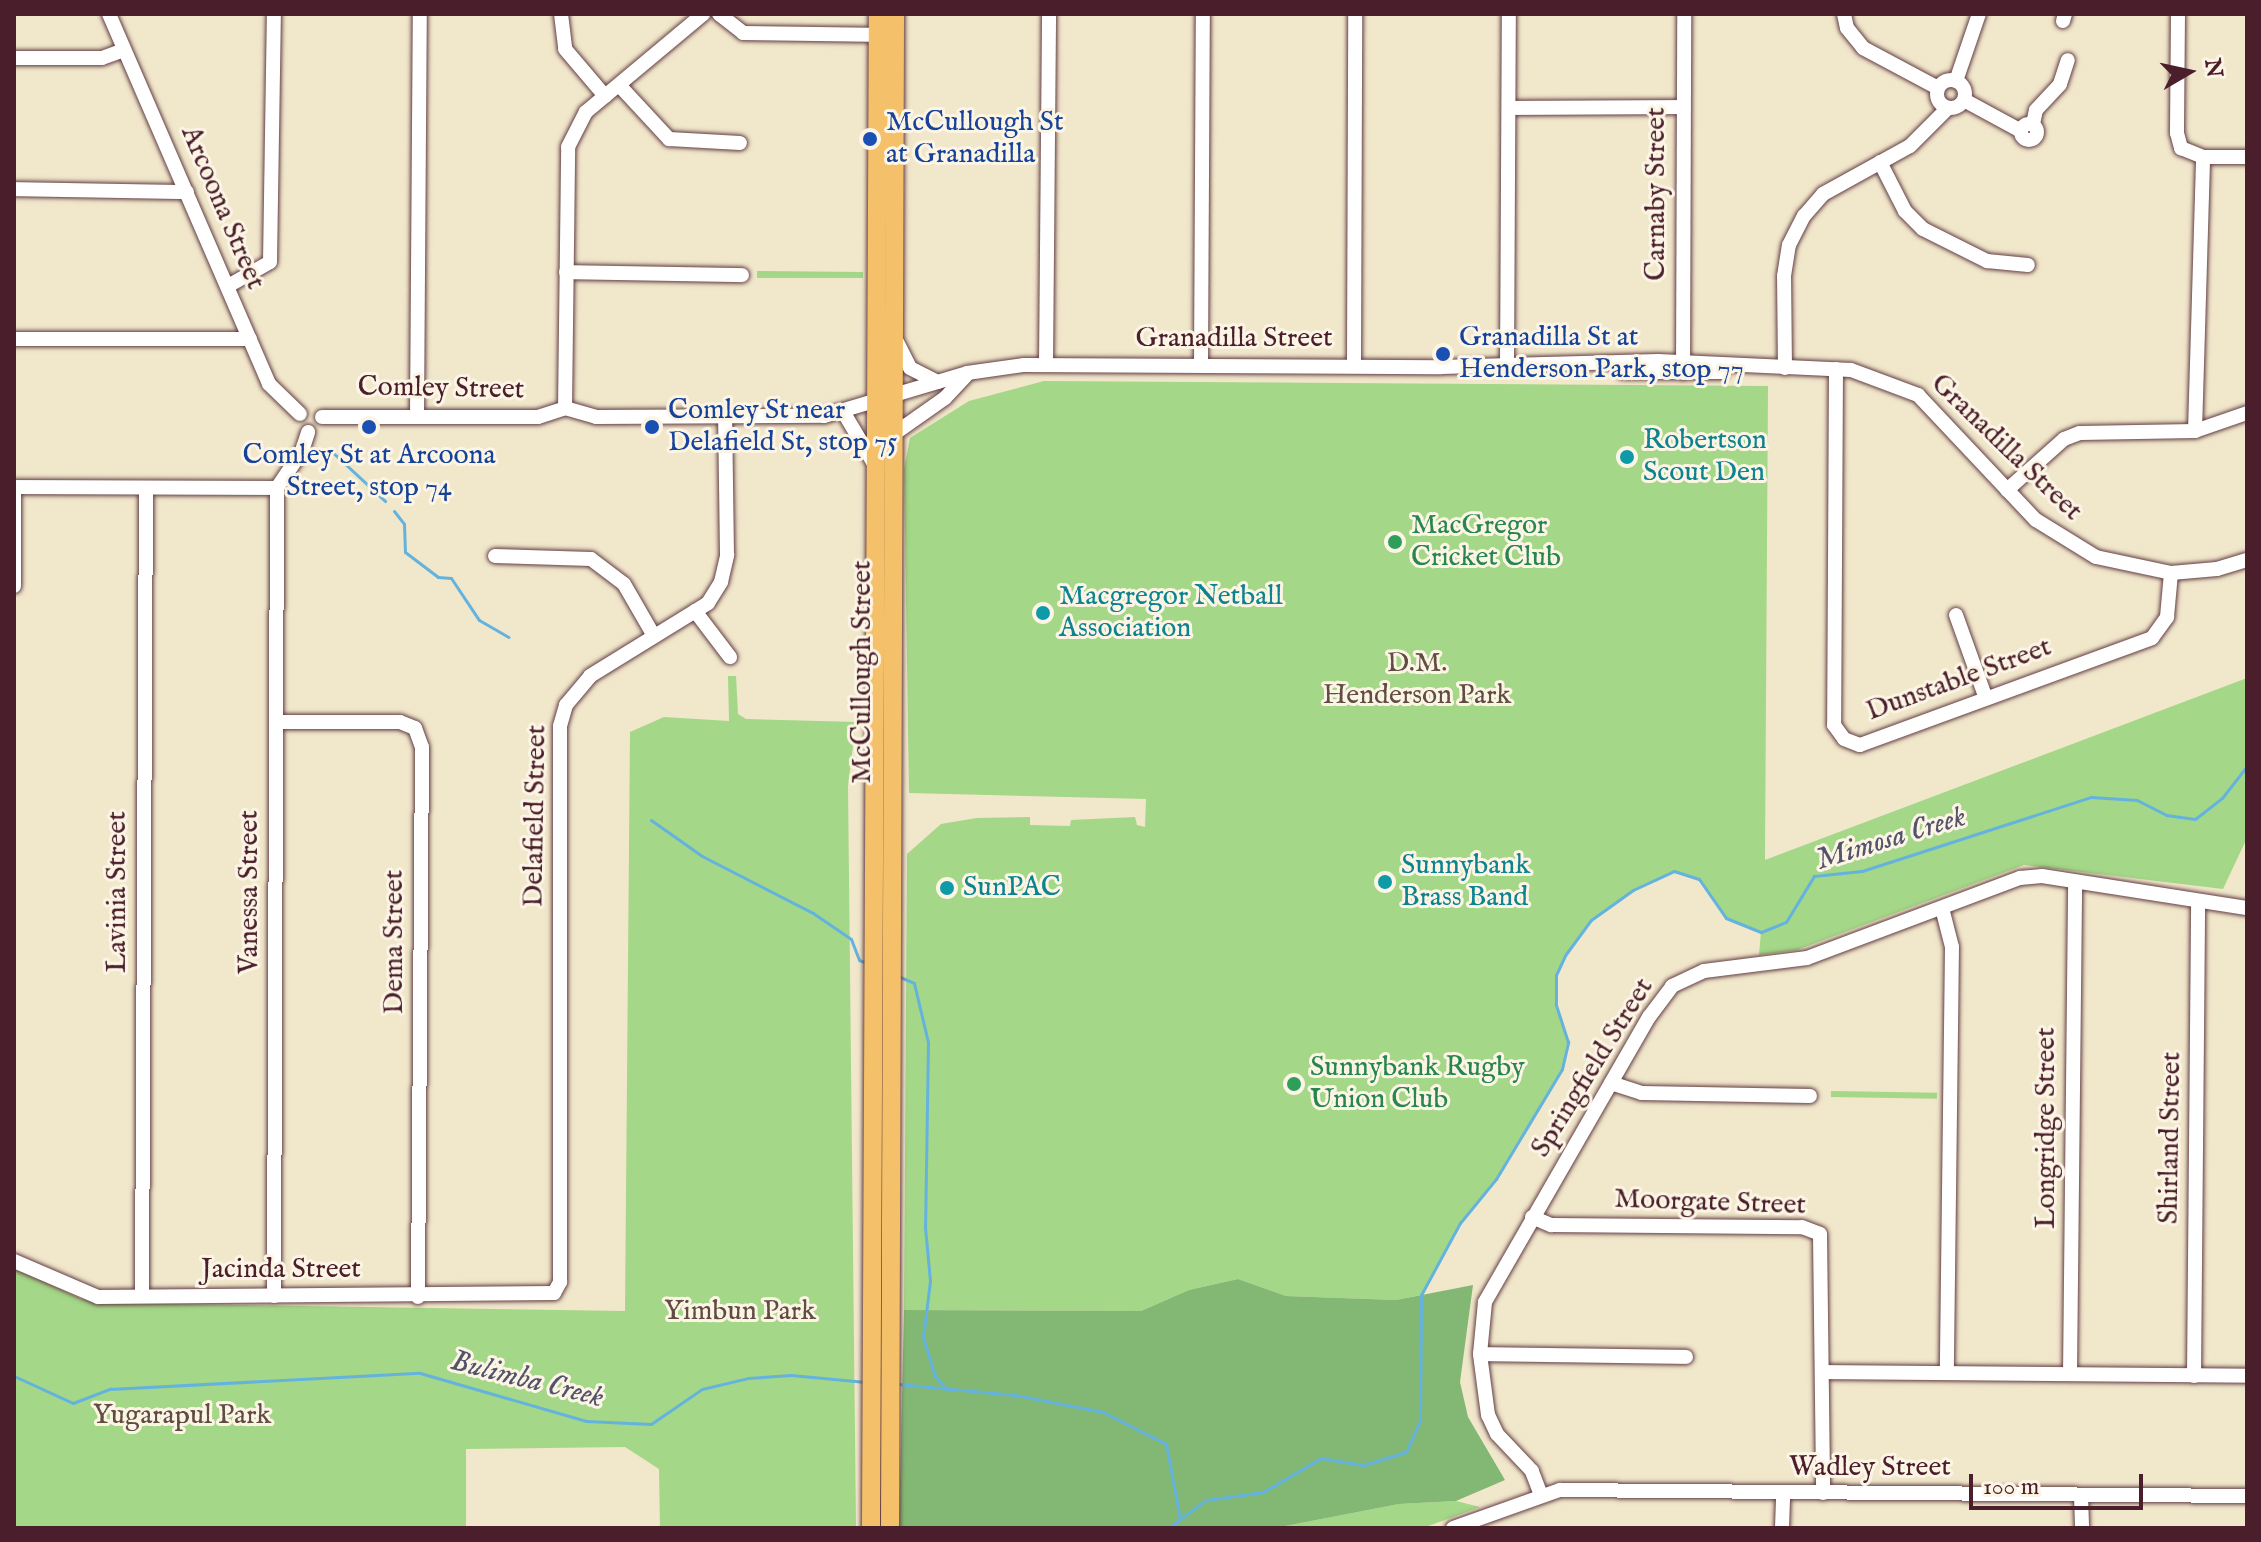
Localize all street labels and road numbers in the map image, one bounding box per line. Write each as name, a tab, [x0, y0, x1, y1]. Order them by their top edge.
street label: Carnaby Street	[1640, 107, 1674, 281]
street label: Arcoona Street	[173, 121, 271, 295]
street label: Granadilla Street	[1135, 322, 1333, 356]
street label: Granadilla Street	[1923, 367, 2089, 529]
street label: Comley Street	[357, 371, 525, 407]
street label: McCullough Street	[846, 560, 880, 784]
street label: Dunstable Street	[1862, 631, 2056, 729]
street label: Delafield Street	[518, 725, 554, 907]
street label: Vanessa Street	[233, 810, 267, 974]
street label: Lavinia Street	[101, 811, 135, 973]
street label: Dema Street	[378, 870, 412, 1014]
street label: Springfield Street	[1525, 972, 1661, 1164]
street label: Longridge Street	[2030, 1027, 2064, 1229]
street label: Shirland Street	[2153, 1052, 2189, 1224]
street label: Moorgate Street	[1614, 1183, 1806, 1223]
street label: Jacinda Street	[201, 1253, 361, 1287]
street label: Wadley Street	[1789, 1451, 1951, 1485]

